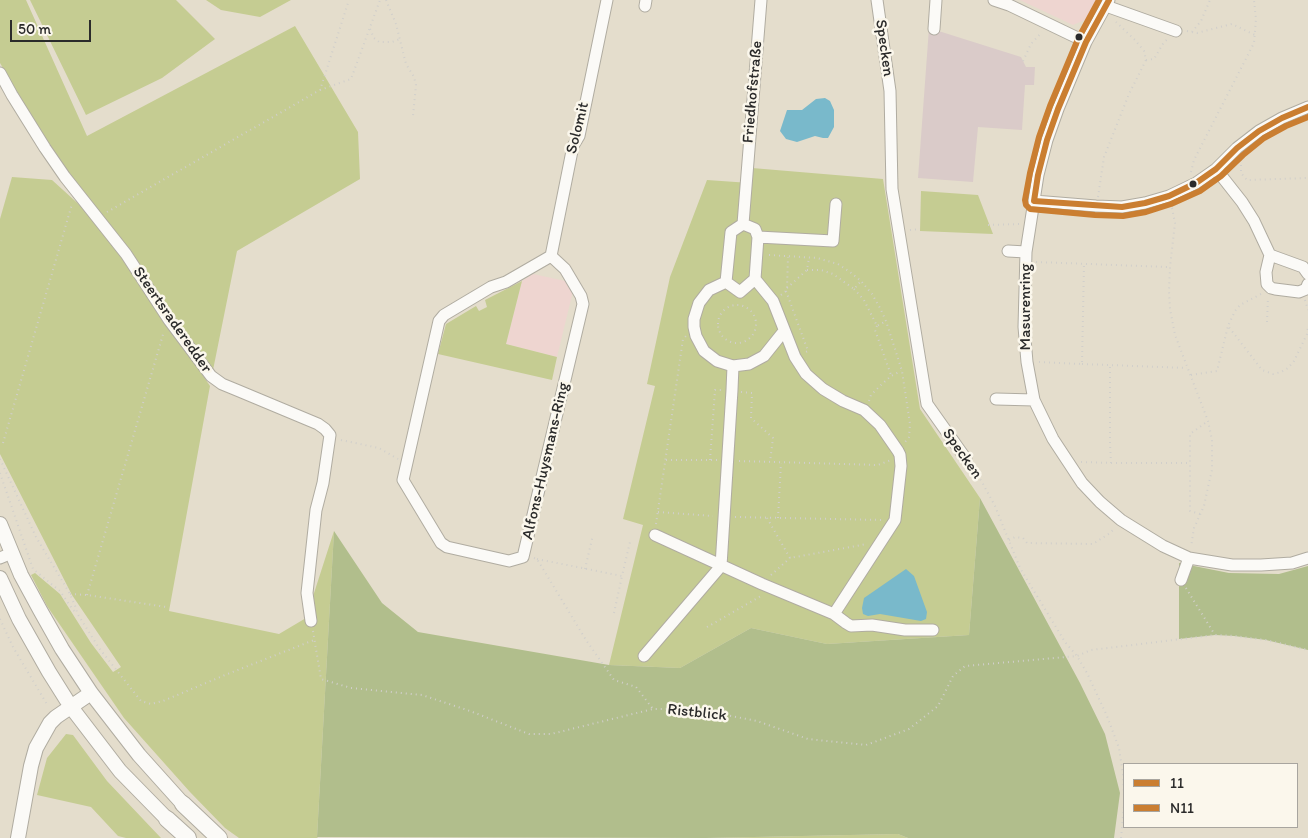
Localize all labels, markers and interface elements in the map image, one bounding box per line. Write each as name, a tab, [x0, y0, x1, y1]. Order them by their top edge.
scale bar	[12, 10, 94, 42]
street label: Specken	[871, 18, 897, 78]
text: 50 m	[18, 20, 51, 38]
unlabelled marker	[1074, 32, 1084, 42]
street label: Friedhofstraße	[739, 40, 767, 144]
street label: Solomit	[562, 100, 594, 156]
unlabelled marker	[1188, 179, 1198, 189]
street label: Steertsraderedder	[128, 263, 216, 377]
street label: Masurenring	[1016, 264, 1036, 350]
street label: Alfons-Huysmans-Ring	[519, 380, 573, 542]
street label: Specken	[938, 425, 986, 483]
street label: Ristblick	[666, 700, 728, 726]
legend	[1123, 763, 1298, 828]
text: 11	[1170, 774, 1184, 792]
text: N11	[1170, 799, 1194, 817]

